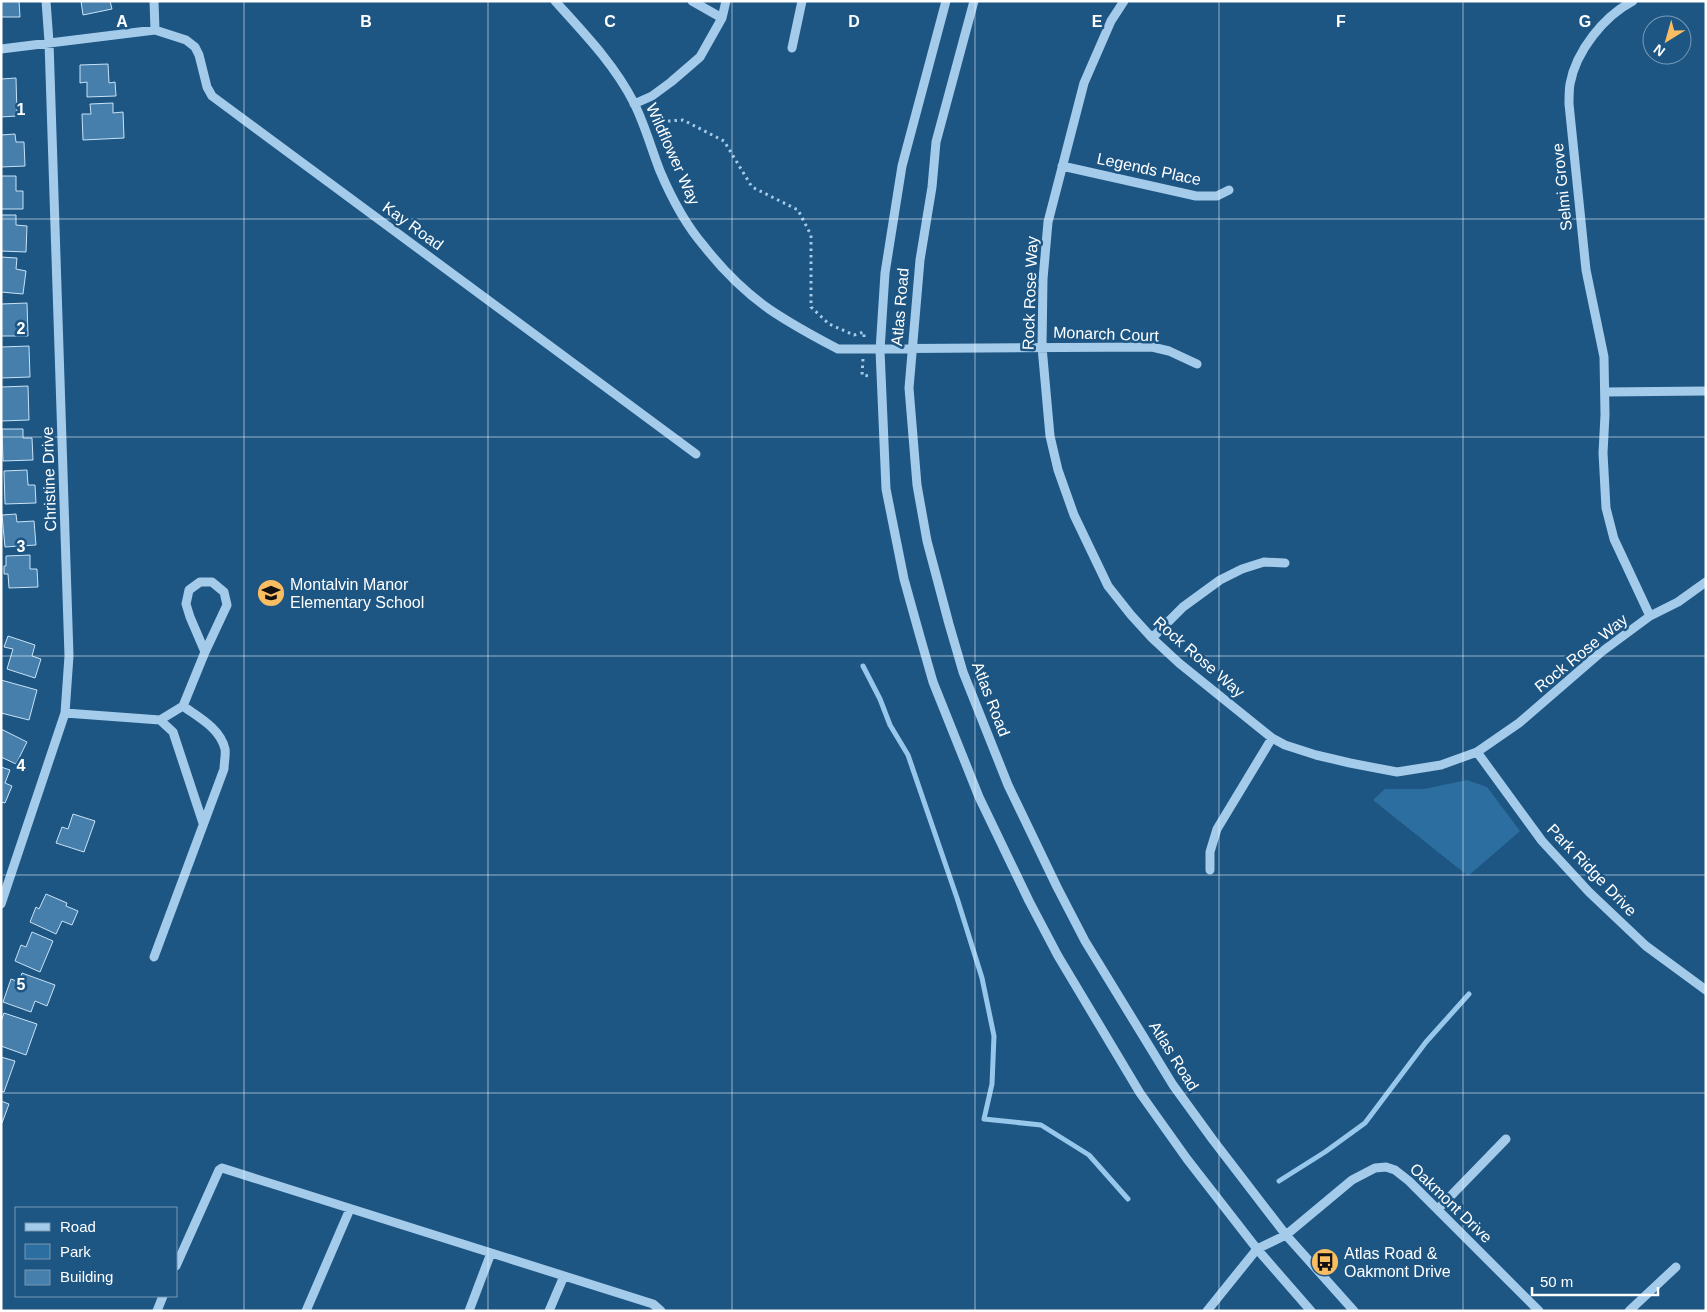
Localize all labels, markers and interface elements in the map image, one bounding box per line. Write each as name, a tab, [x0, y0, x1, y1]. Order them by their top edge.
text: A	[116, 13, 128, 30]
text: B	[360, 13, 372, 30]
text: C	[604, 13, 616, 30]
text: D	[848, 13, 860, 30]
text: E	[1092, 13, 1103, 30]
text: F	[1336, 13, 1346, 30]
text: G	[1579, 13, 1591, 30]
north arrow	[1642, 15, 1692, 65]
text: N	[1650, 41, 1668, 60]
street label: Wildflower Way	[643, 100, 703, 208]
text: 1	[17, 101, 26, 118]
street label: Selmi Grove	[1549, 142, 1575, 232]
street label: Legends Place	[1095, 150, 1203, 188]
street label: Kay Road	[380, 198, 446, 254]
street label: Rock Rose Way	[1020, 236, 1040, 350]
street label: Atlas Road	[888, 267, 912, 347]
text: 2	[17, 320, 26, 337]
street label: Monarch Court	[1053, 324, 1160, 344]
street label: Christine Drive	[39, 426, 59, 532]
text: 3	[17, 538, 26, 555]
place label: Montalvin Manor Elementary School	[290, 576, 424, 611]
school or university icon: Montalvin Manor Elementary School	[256, 578, 286, 608]
street label: Rock Rose Way	[1531, 610, 1631, 696]
street label: Rock Rose Way	[1150, 613, 1248, 701]
street label: Atlas Road	[969, 659, 1013, 739]
text: 4	[17, 757, 26, 774]
street label: Park Ridge Drive	[1544, 821, 1640, 919]
text: 5	[17, 976, 26, 993]
street label: Atlas Road	[1146, 1018, 1202, 1094]
street label: Oakmont Drive	[1407, 1160, 1495, 1246]
legend	[15, 1207, 178, 1297]
text: Road	[60, 1218, 96, 1235]
text: Park	[60, 1243, 91, 1260]
place label: Atlas Road & Oakmont Drive	[1344, 1245, 1451, 1280]
bus stop icon: Atlas Road & Oakmont Drive	[1310, 1247, 1340, 1277]
scale bar	[1532, 1264, 1658, 1296]
text: Building	[60, 1268, 113, 1285]
text: 50 m	[1540, 1273, 1573, 1290]

